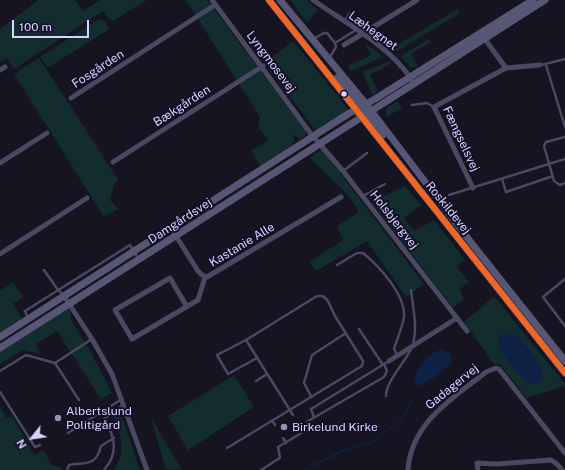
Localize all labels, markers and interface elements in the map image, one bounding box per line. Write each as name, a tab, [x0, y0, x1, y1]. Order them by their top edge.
street label: Læhegnet	[346, 8, 400, 54]
scale bar	[14, 12, 91, 38]
text: 100 m	[19, 20, 52, 34]
street label: Lyngmosevej	[243, 29, 299, 95]
street label: Fosgården	[69, 47, 127, 91]
street label: Bækgården	[151, 82, 213, 130]
unlabelled marker	[339, 89, 349, 99]
street label: Fængselsvej	[440, 104, 482, 174]
street label: Roskildevej	[422, 179, 474, 237]
street label: Holsbjergvej	[367, 188, 421, 252]
street label: Damgårdsvej	[145, 195, 215, 247]
street label: Kastanie Alle	[207, 220, 277, 270]
street label: Gadagervej	[423, 361, 481, 413]
place label: Albertslund Politigård	[66, 404, 132, 432]
marker: Albertslund Politigård	[53, 413, 63, 423]
north arrow	[12, 418, 52, 458]
place label: Birkelund Kirke	[292, 420, 378, 434]
marker: Birkelund Kirke	[279, 422, 289, 432]
text: N	[14, 437, 29, 451]

